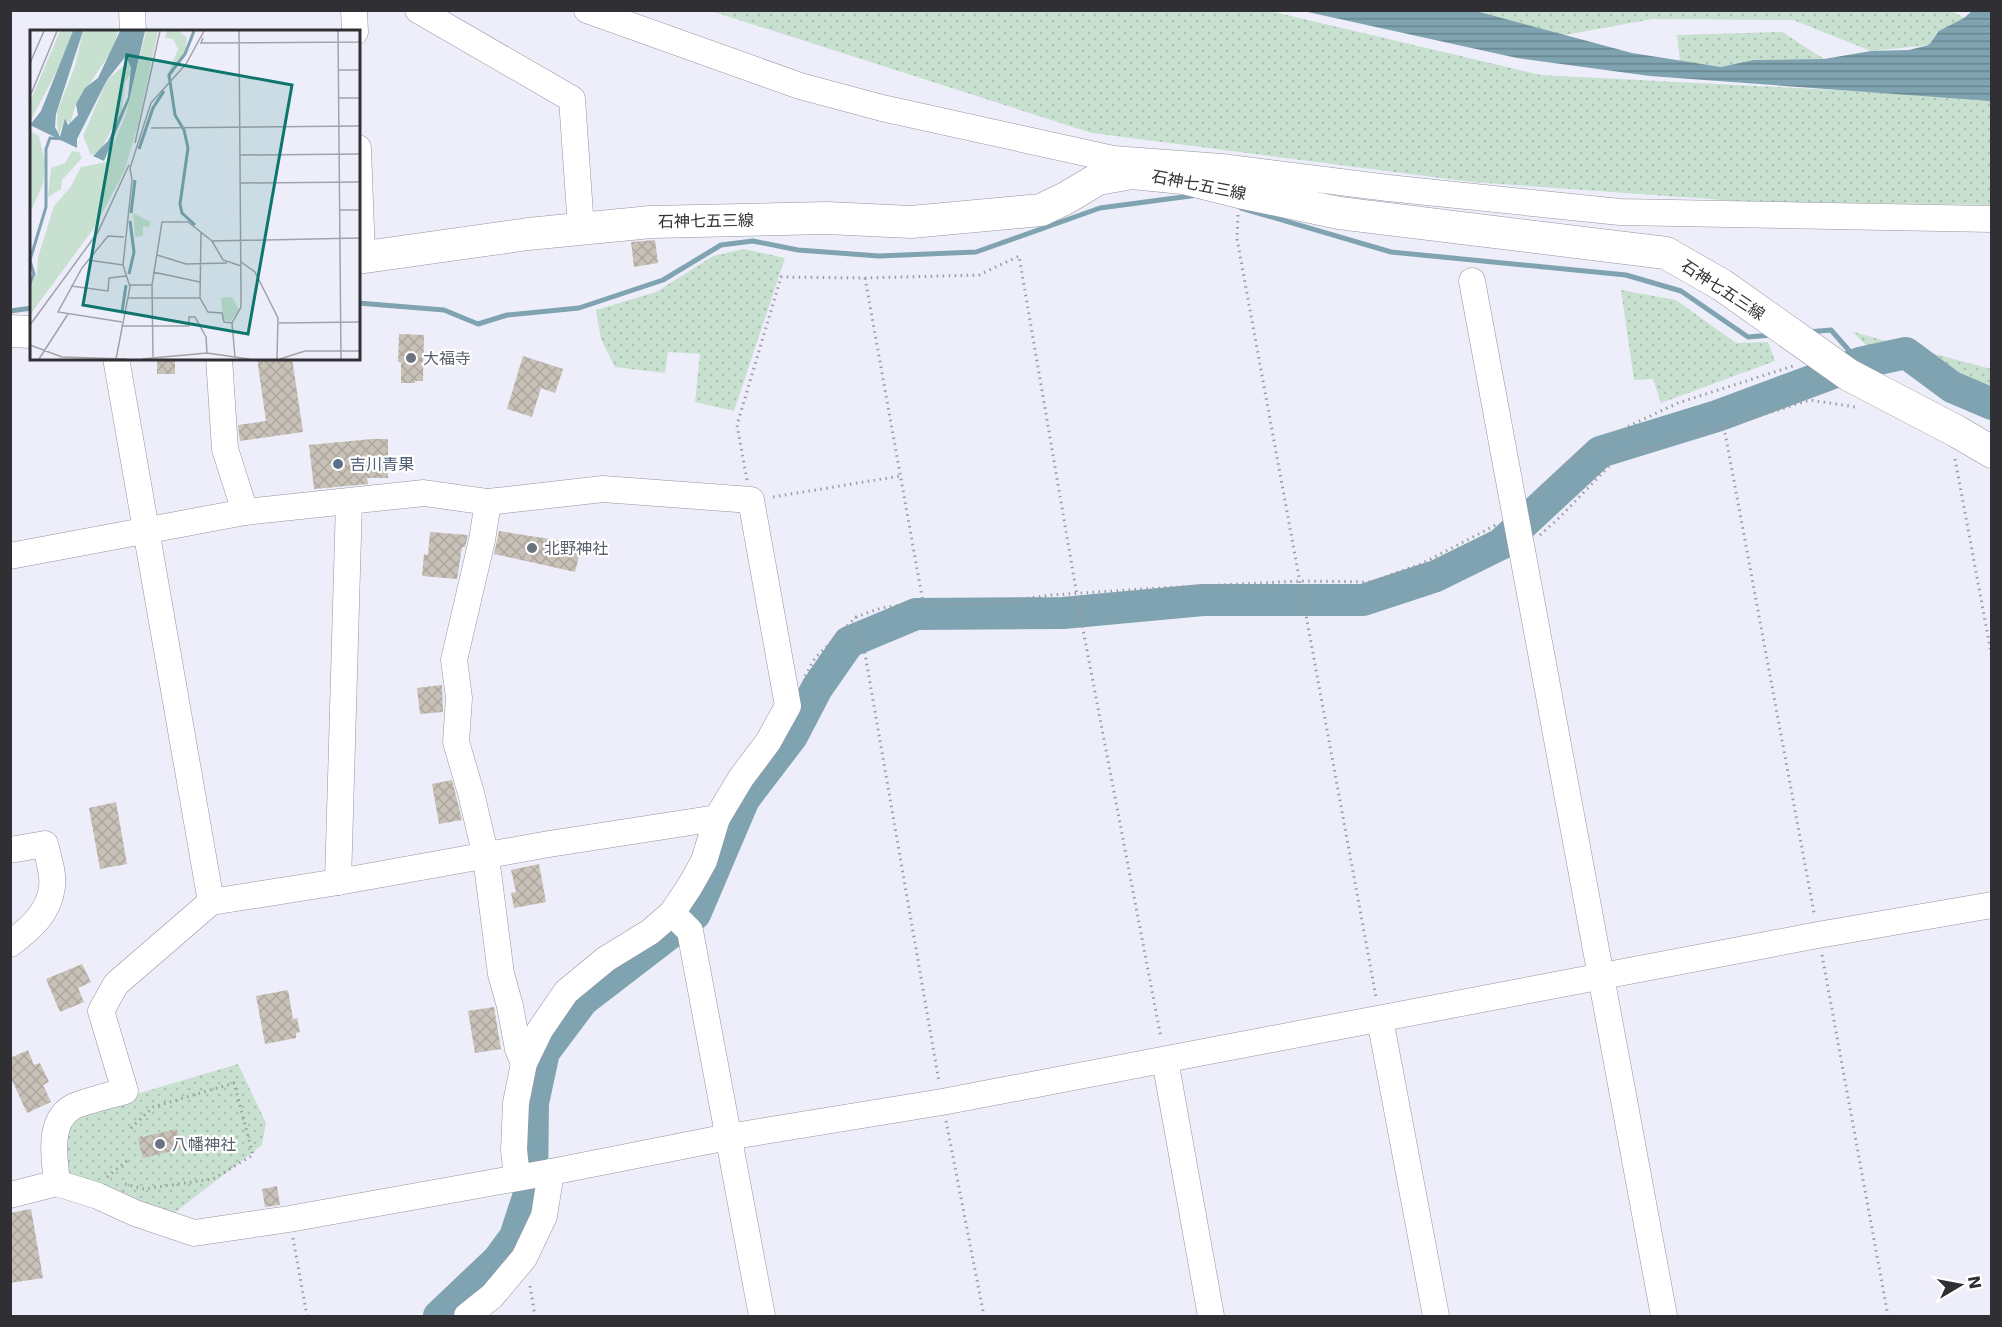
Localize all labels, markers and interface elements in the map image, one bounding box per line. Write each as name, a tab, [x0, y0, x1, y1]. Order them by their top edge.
inset map	[30, 30, 360, 360]
street label: 石神七五三線	[1150, 167, 1248, 203]
street label: 石神七五三線	[658, 211, 754, 231]
street label: 石神七五三線	[1678, 256, 1768, 324]
place label: 大福寺	[423, 349, 471, 368]
marker: 大福寺	[404, 351, 418, 365]
place label: 吉川青果	[350, 455, 414, 474]
marker: 吉川青果	[331, 457, 345, 471]
place label: 北野神社	[544, 539, 608, 558]
marker: 北野神社	[525, 541, 539, 555]
place label: 八幡神社	[172, 1135, 236, 1154]
marker: 八幡神社	[153, 1137, 167, 1151]
north arrow	[1930, 1255, 1990, 1315]
text: N	[1964, 1274, 1985, 1291]

